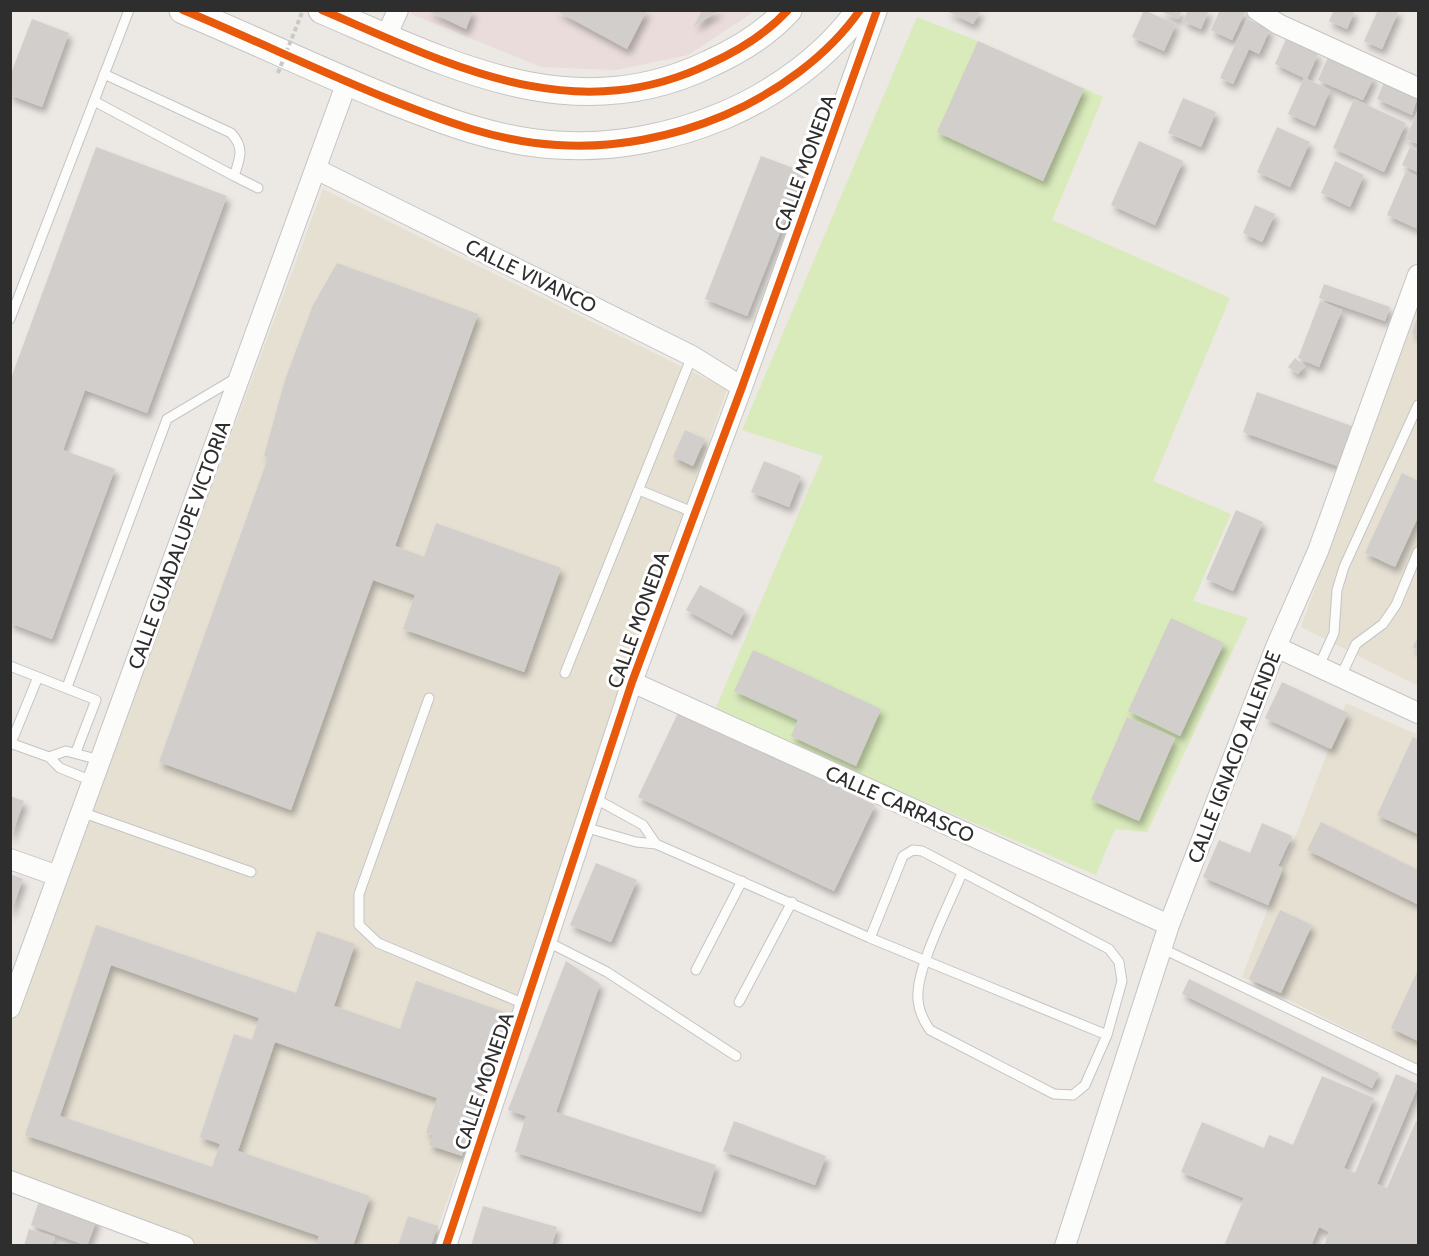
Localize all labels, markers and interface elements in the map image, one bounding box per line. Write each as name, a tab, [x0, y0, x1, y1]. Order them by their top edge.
street label: CALLE MONEDA	[769, 91, 841, 235]
street label: CALLE VIVANCO	[462, 234, 600, 318]
street label: CALLE GUADALUPE VICTORIA	[123, 417, 235, 673]
street label: CALLE MONEDA	[602, 548, 674, 692]
street label: CALLE IGNACIO ALLENDE	[1182, 647, 1286, 867]
street label: CALLE CARRASCO	[822, 760, 978, 848]
street label: CALLE MONEDA	[449, 1009, 519, 1153]

